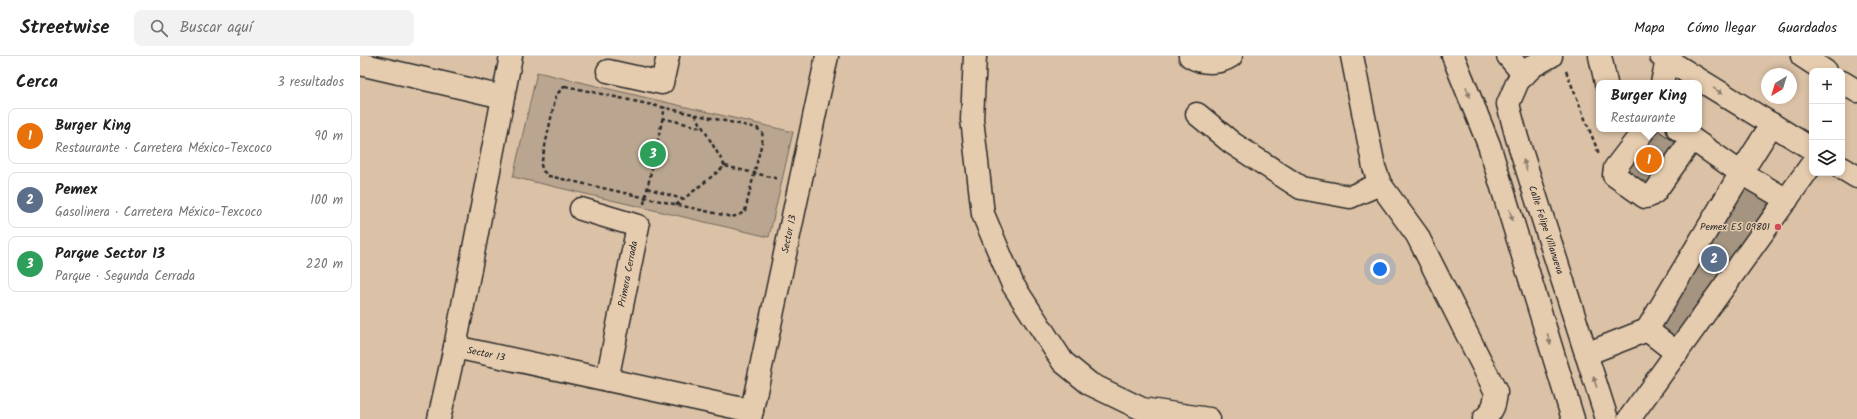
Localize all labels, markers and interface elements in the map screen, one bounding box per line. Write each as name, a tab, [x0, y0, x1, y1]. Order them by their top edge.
search box	[134, 10, 414, 46]
text: Streetwise	[20, 13, 110, 43]
text: Buscar aquí	[180, 16, 252, 40]
icon: search	[148, 17, 170, 39]
text: Mapa	[1634, 17, 1665, 39]
text: Cómo llegar	[1687, 17, 1756, 39]
text: Guardados	[1778, 17, 1837, 39]
north arrow	[1761, 68, 1797, 104]
map controls	[1809, 68, 1845, 176]
button: +	[1809, 68, 1845, 104]
text: Cerca	[16, 69, 58, 96]
text: 3 resultados	[277, 72, 344, 93]
popup	[1596, 80, 1702, 132]
text: Burger King	[1611, 84, 1687, 108]
one-way arrow	[1466, 86, 1472, 98]
one-way arrow	[1713, 87, 1723, 95]
button: −	[1809, 104, 1845, 140]
text: Restaurante	[1611, 108, 1675, 129]
text: Burger King	[55, 114, 131, 138]
text: 1	[28, 126, 32, 147]
text: 90 m	[315, 126, 343, 147]
text: Restaurante · Carretera México-Texcoco	[55, 138, 272, 159]
pin: 3	[640, 139, 666, 169]
button: layers	[1809, 140, 1845, 176]
pin: 1	[1636, 145, 1662, 175]
one-way arrow	[1522, 158, 1528, 170]
text: Pemex	[55, 178, 97, 202]
street label: Calle Felipe Villanueva	[1524, 183, 1568, 277]
text: 2	[26, 190, 34, 211]
text: 100 m	[310, 190, 343, 211]
text: Gasolinera · Carretera México-Texcoco	[55, 202, 262, 223]
one-way arrow	[1508, 209, 1514, 221]
street label: Sector 13	[777, 213, 801, 255]
place label: Pemex ES 09801	[1700, 219, 1770, 235]
marker: Pemex ES 09801	[1773, 222, 1783, 232]
street label: Primera Cerrada	[614, 239, 642, 308]
text: Parque Sector 13	[55, 242, 165, 266]
pin: 2	[1701, 244, 1727, 274]
text: 3	[26, 254, 34, 275]
text: 220 m	[306, 254, 343, 275]
your location	[1370, 259, 1390, 279]
text: Parque · Segunda Cerrada	[55, 266, 195, 287]
one-way arrow	[1546, 333, 1552, 345]
street label: Sector 13	[465, 342, 507, 366]
one-way arrow	[1592, 376, 1598, 388]

